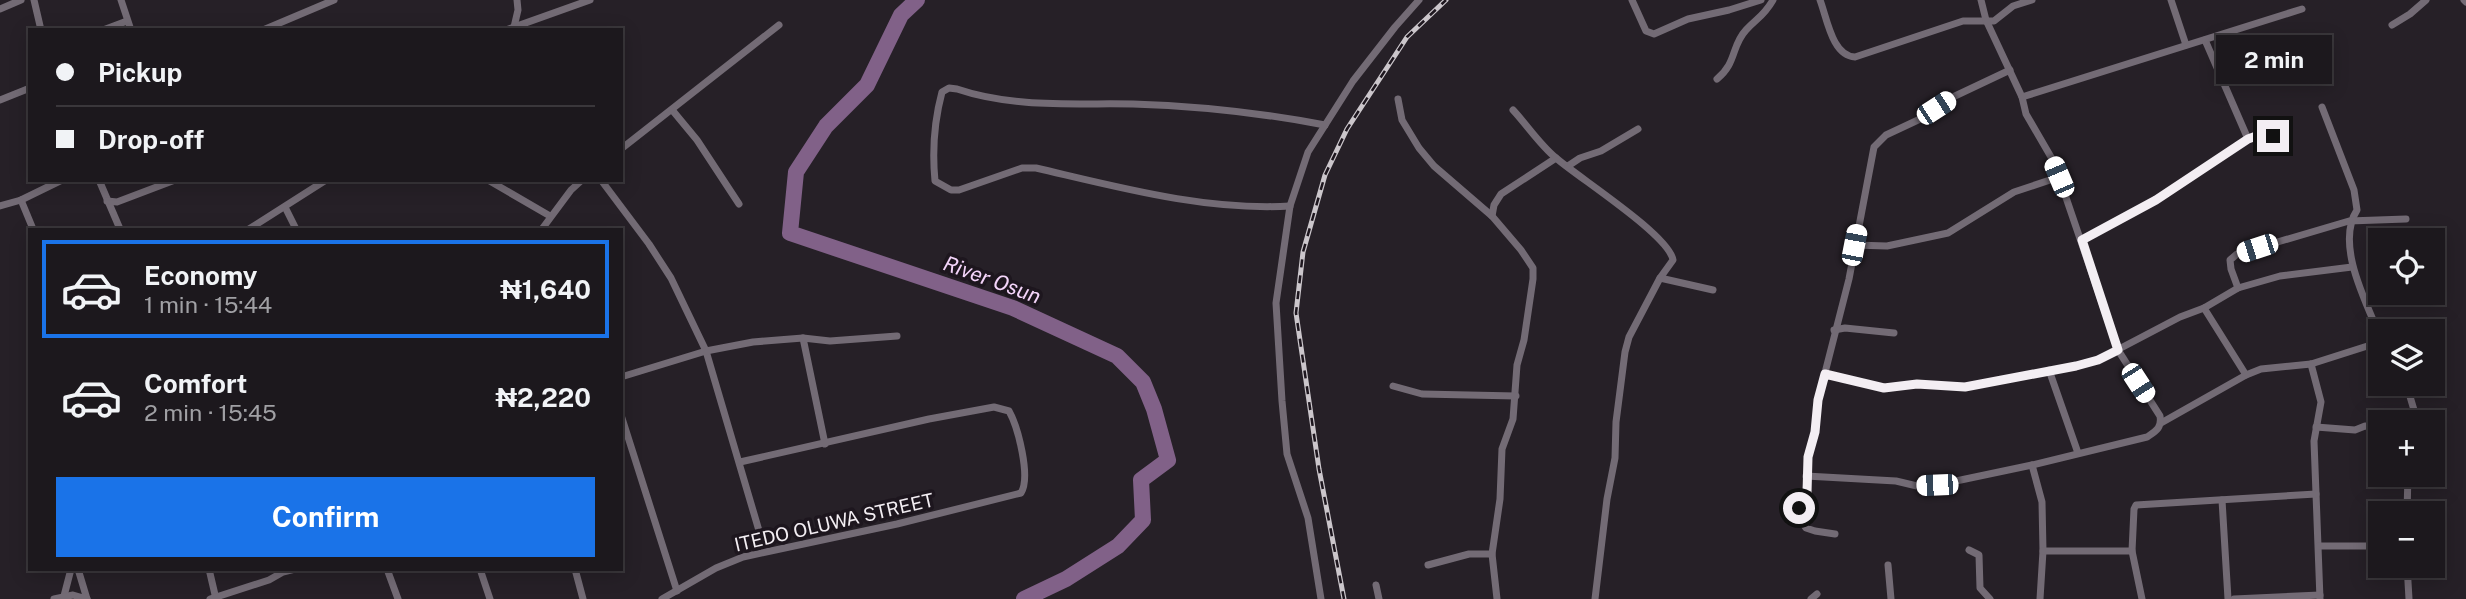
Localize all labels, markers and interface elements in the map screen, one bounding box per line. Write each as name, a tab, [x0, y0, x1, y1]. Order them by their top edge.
callout: 2 min	[2215, 34, 2331, 83]
text: 2 min	[2244, 46, 2304, 73]
text: Pickup	[98, 57, 182, 88]
car	[1913, 88, 1960, 128]
route end	[2257, 120, 2289, 152]
text: Drop-off	[98, 124, 204, 155]
car	[2042, 154, 2077, 200]
car	[1840, 222, 1869, 268]
map controls	[2368, 228, 2445, 578]
button: locate	[2368, 228, 2445, 305]
car	[2234, 232, 2281, 264]
water label: River Osun	[940, 250, 1044, 309]
icon: car	[60, 258, 123, 321]
text: Economy	[144, 260, 257, 291]
text: ₦1,640	[500, 274, 591, 305]
text: 1 min · 15:44	[144, 291, 272, 318]
button: layers	[2368, 319, 2445, 396]
car	[2118, 360, 2159, 406]
icon: car	[60, 366, 123, 429]
text: Comfort	[144, 368, 247, 399]
text: ₦2,220	[495, 382, 591, 413]
text: 2 min · 15:45	[144, 399, 277, 426]
button: +	[2368, 410, 2445, 487]
car	[1916, 474, 1959, 496]
button: Confirm	[56, 477, 595, 557]
street label: ITEDO OLUWA STREET	[732, 488, 936, 556]
route start	[1783, 492, 1815, 524]
button: −	[2368, 501, 2445, 578]

